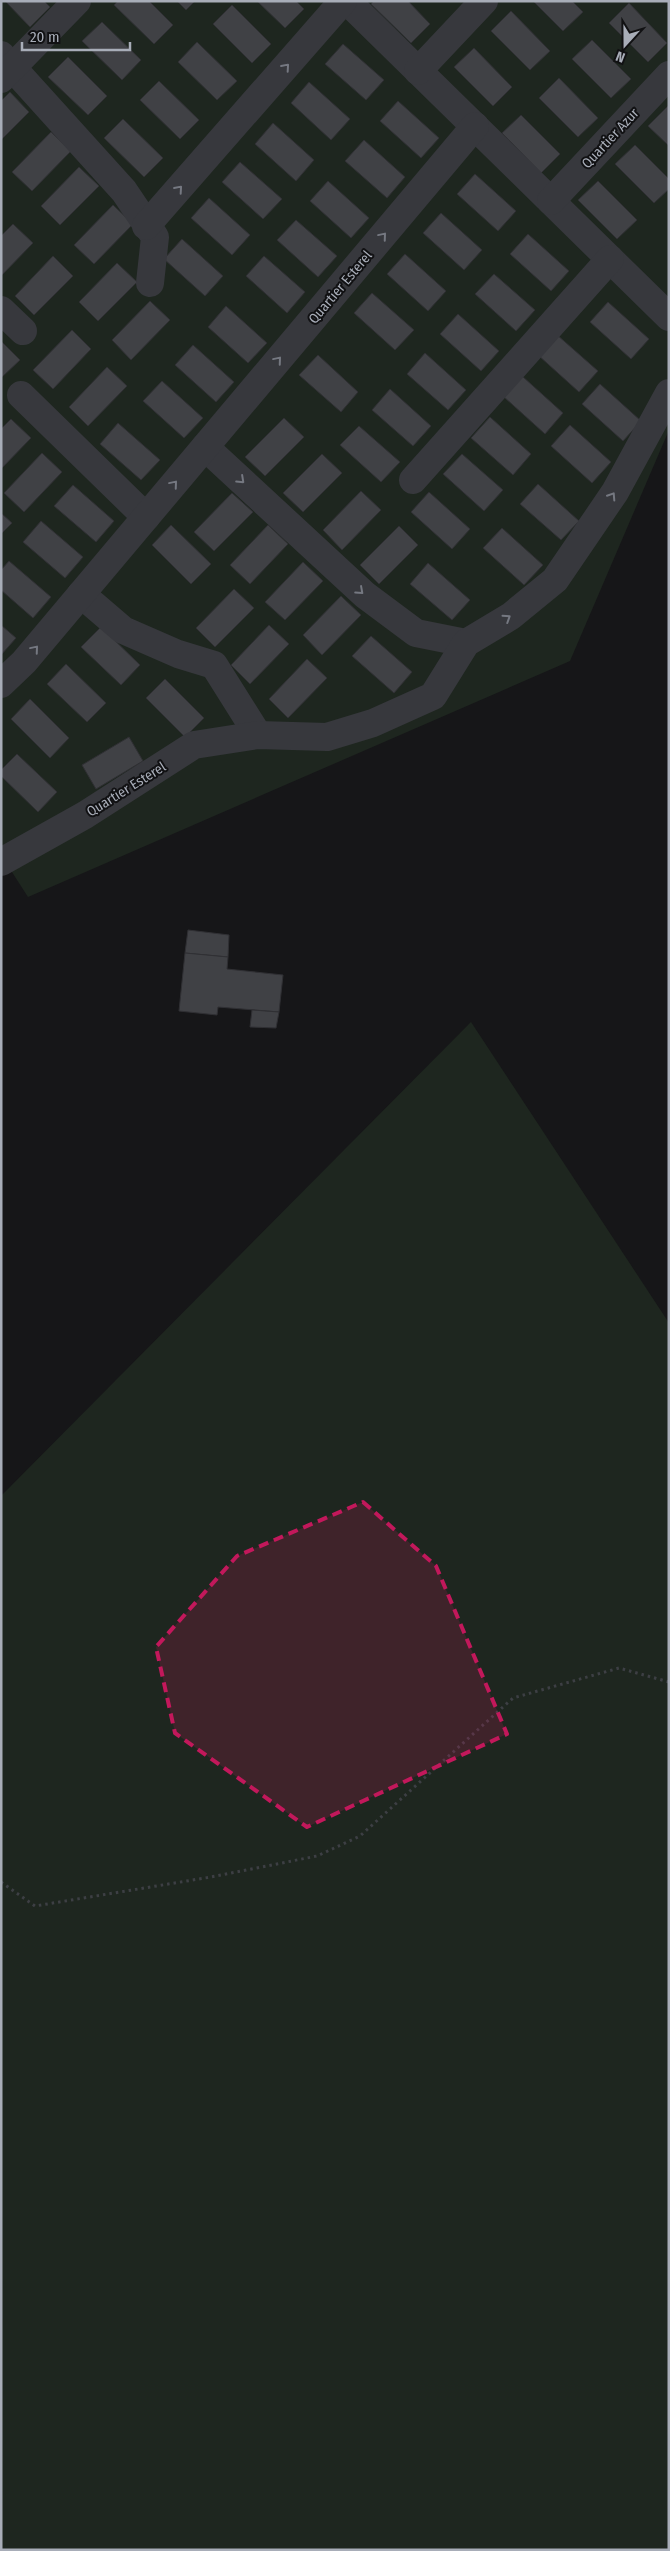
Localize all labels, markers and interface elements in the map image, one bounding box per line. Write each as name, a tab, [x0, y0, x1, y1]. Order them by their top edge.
scale bar	[22, 20, 130, 52]
north arrow	[600, 20, 650, 70]
text: 20 m	[30, 28, 60, 46]
text: N	[614, 47, 627, 66]
one-way arrow	[280, 63, 289, 72]
street label: Quartier Azur	[578, 105, 643, 172]
one-way arrow	[173, 186, 181, 195]
one-way arrow	[377, 232, 386, 241]
street label: Quartier Esterel	[305, 247, 376, 327]
one-way arrow	[273, 357, 281, 366]
one-way arrow	[235, 474, 244, 483]
one-way arrow	[168, 481, 177, 490]
one-way arrow	[606, 492, 615, 501]
one-way arrow	[355, 585, 364, 594]
one-way arrow	[502, 614, 511, 624]
one-way arrow	[29, 646, 38, 655]
street label: Quartier Esterel	[84, 758, 169, 820]

